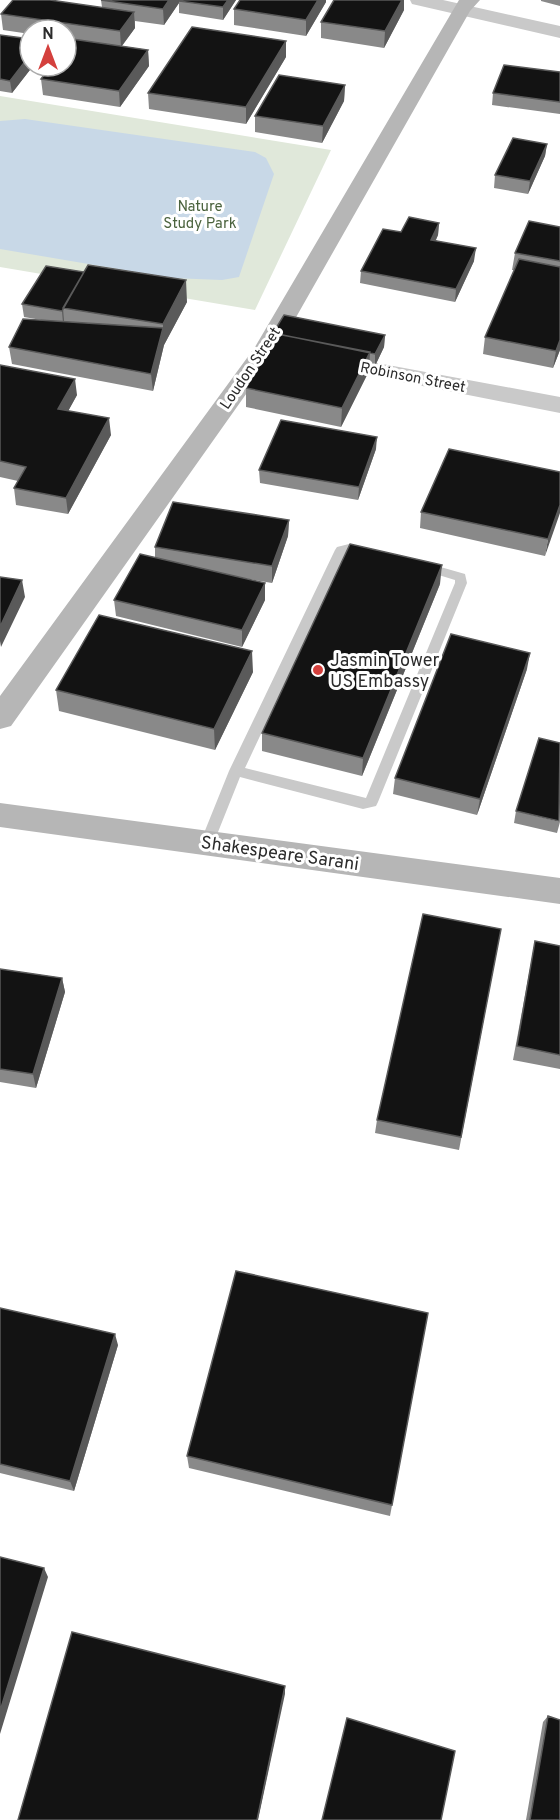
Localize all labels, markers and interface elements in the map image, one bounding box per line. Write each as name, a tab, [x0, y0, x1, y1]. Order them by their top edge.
north arrow	[18, 18, 78, 78]
text: N	[42, 25, 54, 45]
park label: Nature Study Park	[163, 198, 237, 234]
street label: Loudon Street	[217, 324, 286, 414]
street label: Robinson Street	[358, 359, 467, 398]
place label: Jasmin Tower US Embassy	[330, 650, 440, 694]
marker: Jasmin Tower US Embassy	[311, 663, 325, 677]
street label: Shakespeare Sarani	[199, 832, 360, 877]

